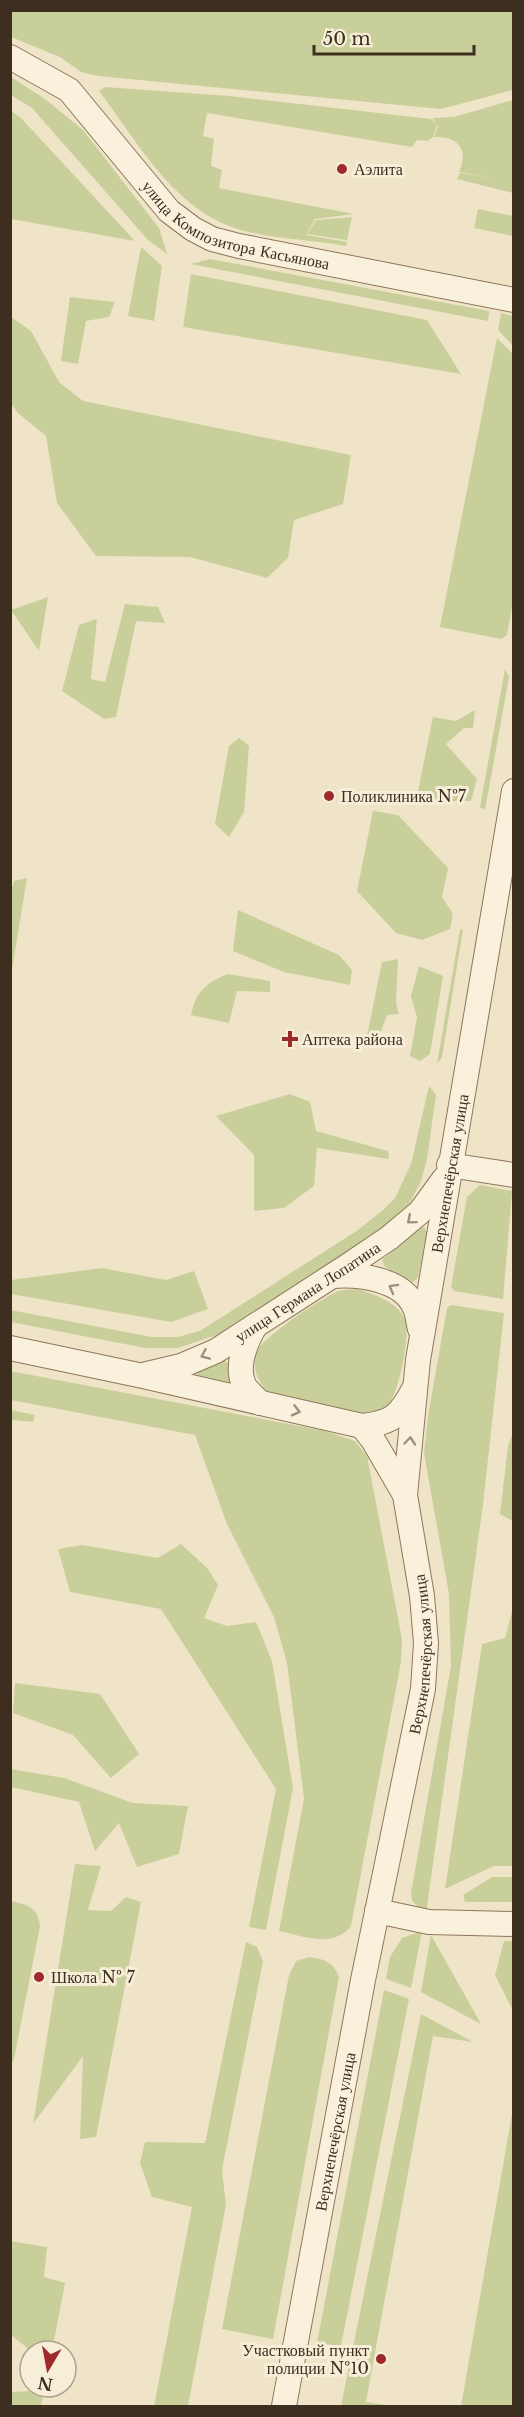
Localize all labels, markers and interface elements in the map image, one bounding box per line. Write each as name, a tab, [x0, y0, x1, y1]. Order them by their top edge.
scale bar	[314, 18, 474, 56]
text: 50 m	[323, 28, 371, 50]
place label: Аэлита	[354, 159, 403, 179]
marker: Аэлита	[335, 162, 349, 176]
street label: улица Композитора Касьянова	[138, 176, 331, 274]
place label: Поликлиника №7	[341, 786, 467, 806]
marker: Поликлиника №7	[322, 789, 336, 803]
place label: Аптека района	[302, 1029, 403, 1049]
marker: Аптека района	[283, 1032, 297, 1046]
street label: Верхнепечёрская улица	[426, 1092, 473, 1254]
one-way arrow	[407, 1212, 418, 1223]
street label: улица Германа Лопатина	[231, 1237, 384, 1346]
one-way arrow	[389, 1284, 399, 1295]
one-way arrow	[200, 1348, 211, 1360]
one-way arrow	[291, 1404, 301, 1417]
one-way arrow	[403, 1437, 416, 1446]
street label: Верхнепечёрская улица	[404, 1573, 436, 1736]
place label: Школа № 7	[51, 1967, 136, 1987]
marker: Школа № 7	[32, 1970, 46, 1984]
street label: Верхнепечёрская улица	[310, 2051, 359, 2213]
north arrow	[18, 2339, 78, 2399]
place label: Участковый пункт полиции №10	[242, 2340, 369, 2378]
marker: Участковый пункт полиции №10	[374, 2352, 388, 2366]
text: N	[36, 2373, 55, 2395]

